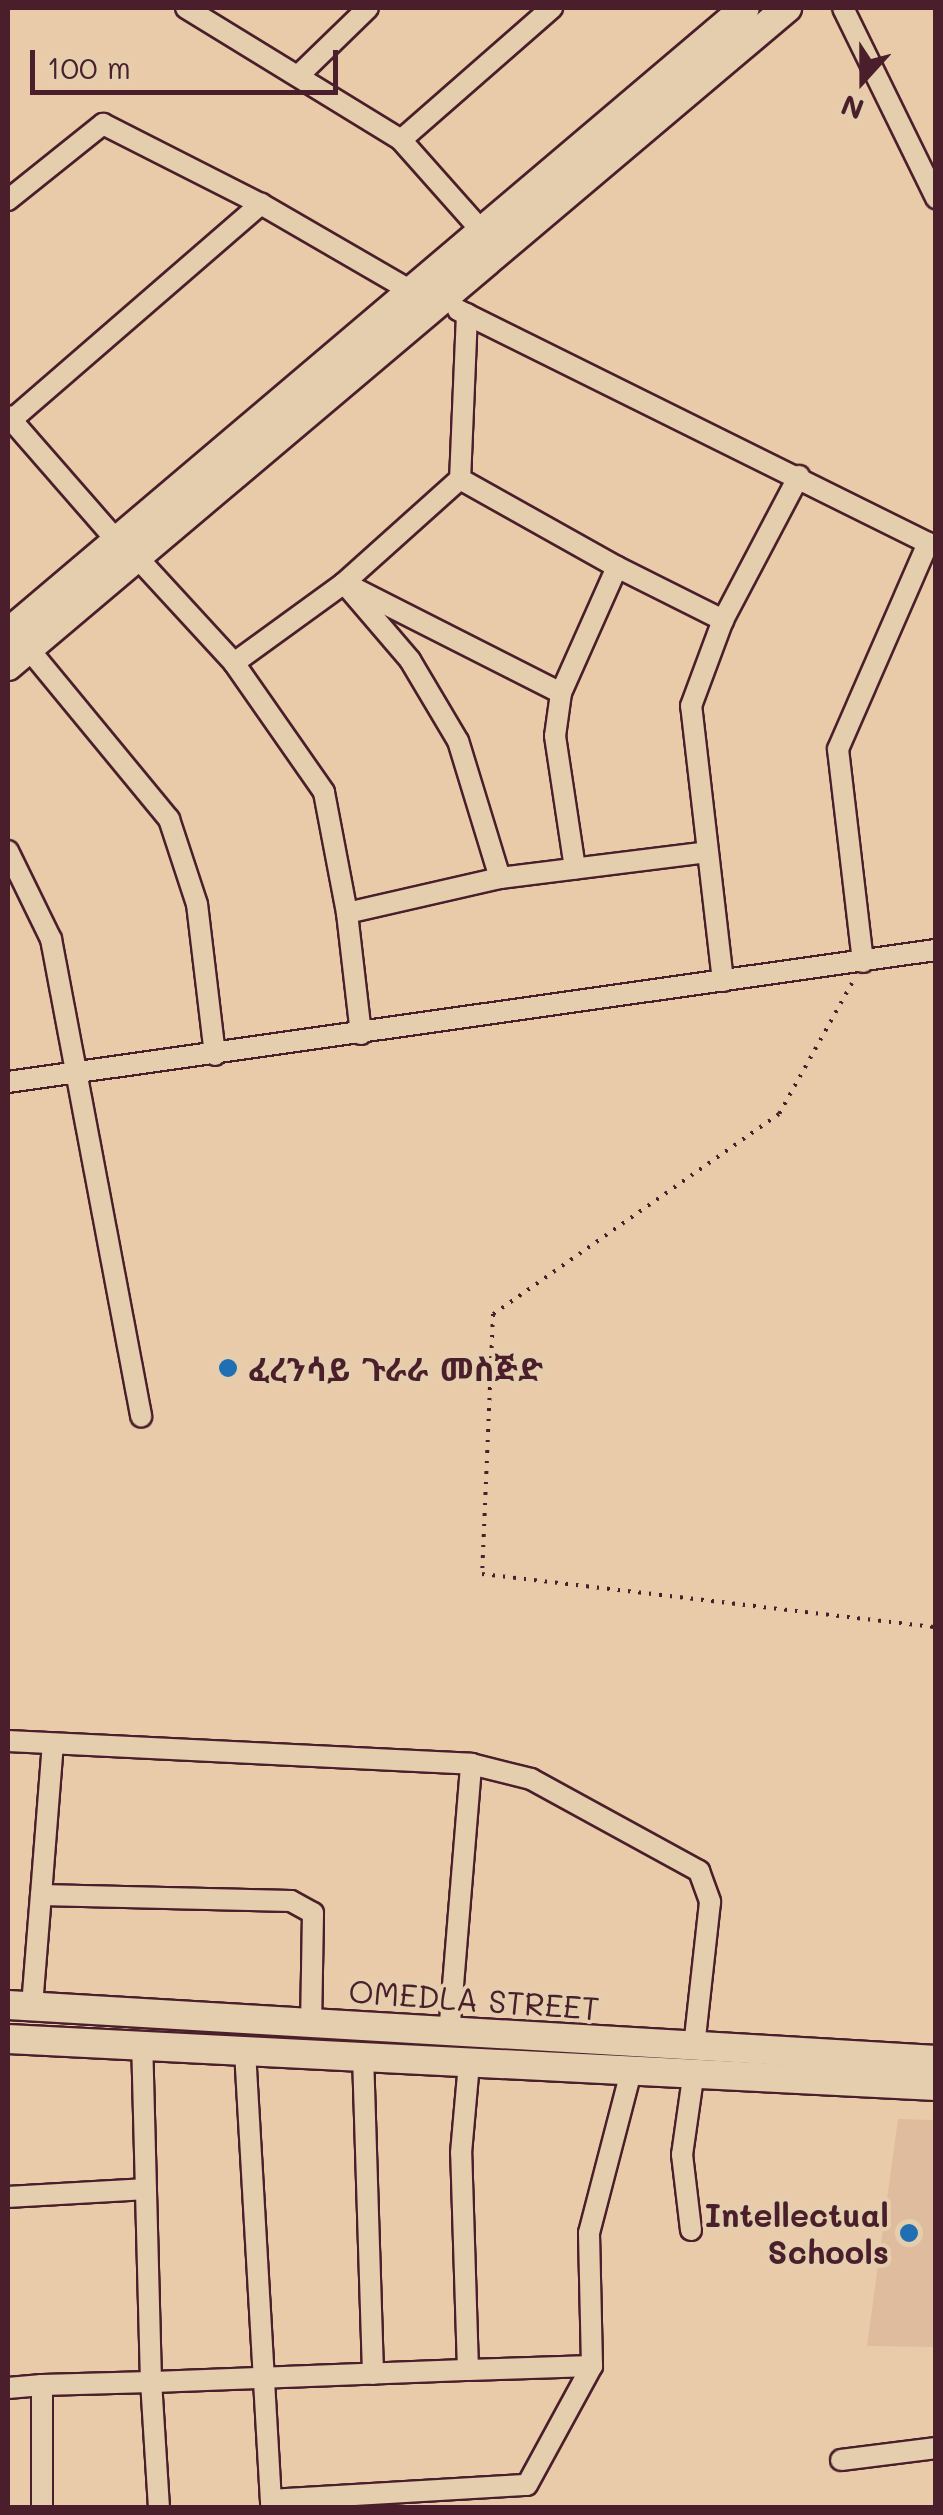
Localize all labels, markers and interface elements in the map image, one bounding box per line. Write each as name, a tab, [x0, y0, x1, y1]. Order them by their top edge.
scale bar	[35, 30, 342, 92]
north arrow	[813, 30, 913, 130]
text: 100 m	[47, 47, 131, 87]
text: N	[836, 87, 869, 129]
place label: ፈረንሳይ ጉራራ መስጅድ	[248, 1349, 543, 1387]
marker: ፈረንሳይ ጉራራ መስጅድ	[217, 1357, 239, 1379]
street label: OMEDLA STREET	[347, 1971, 601, 2027]
place label: Intellectual Schools	[705, 2196, 889, 2271]
marker: Intellectual Schools	[898, 2222, 920, 2244]

